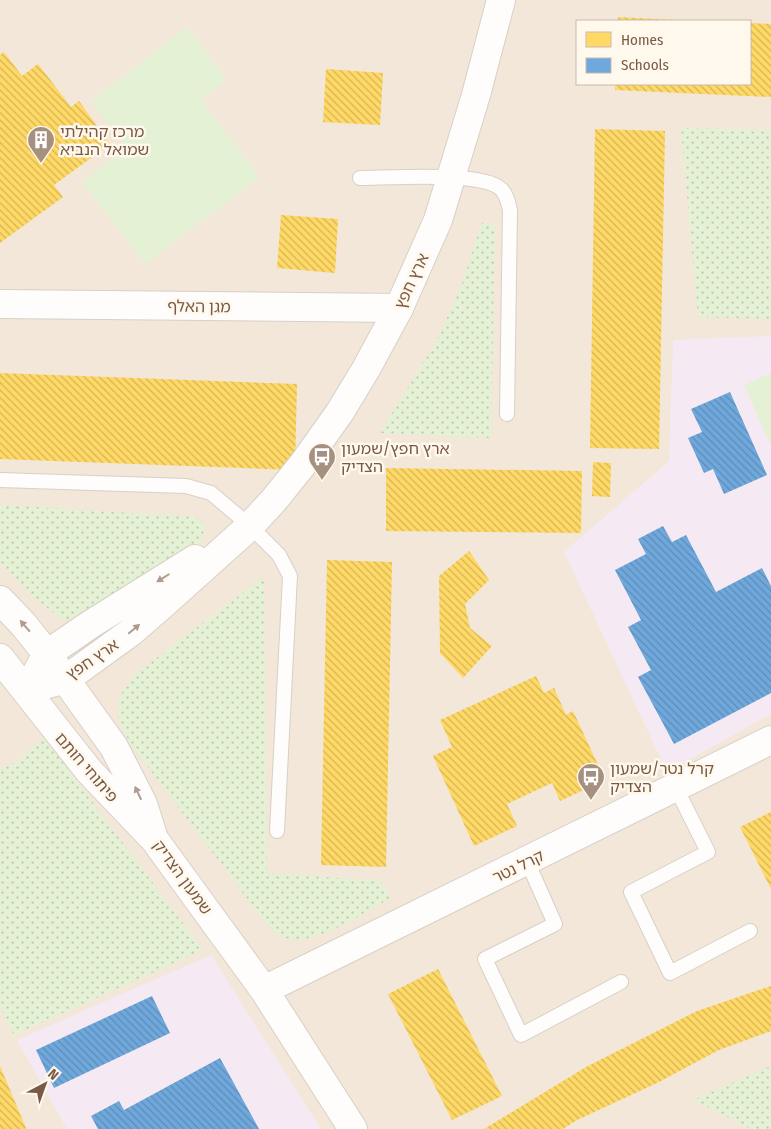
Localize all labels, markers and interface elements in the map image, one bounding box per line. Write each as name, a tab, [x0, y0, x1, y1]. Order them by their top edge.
legend	[576, 20, 751, 85]
text: Homes	[621, 31, 663, 49]
text: Schools	[621, 56, 669, 74]
place label: מרכז קהילתי שמואל הנביא	[60, 122, 149, 159]
building icon: מרכז קהילתי שמואל הנביא	[26, 125, 56, 164]
street label: ארץ חפץ	[390, 250, 433, 312]
street label: מגן האלף	[167, 296, 231, 317]
place label: ארץ חפץ/שמעון הצדיק	[341, 439, 450, 476]
bus stop icon: ארץ חפץ/שמעון הצדיק	[307, 442, 337, 481]
one-way arrow	[157, 574, 170, 583]
one-way arrow	[19, 620, 30, 633]
one-way arrow	[127, 624, 140, 635]
street label: ארץ חפץ	[62, 635, 122, 684]
street label: פיתוחי חותם	[51, 729, 122, 806]
place label: קרל נטר/שמעון הצדיק	[610, 759, 714, 796]
bus stop icon: קרל נטר/שמעון הצדיק	[576, 762, 606, 801]
one-way arrow	[134, 786, 142, 800]
street label: שמעון הצדיק	[149, 836, 216, 918]
street label: קרל נטר	[489, 846, 547, 887]
north arrow	[20, 1059, 70, 1109]
text: N	[44, 1065, 62, 1084]

